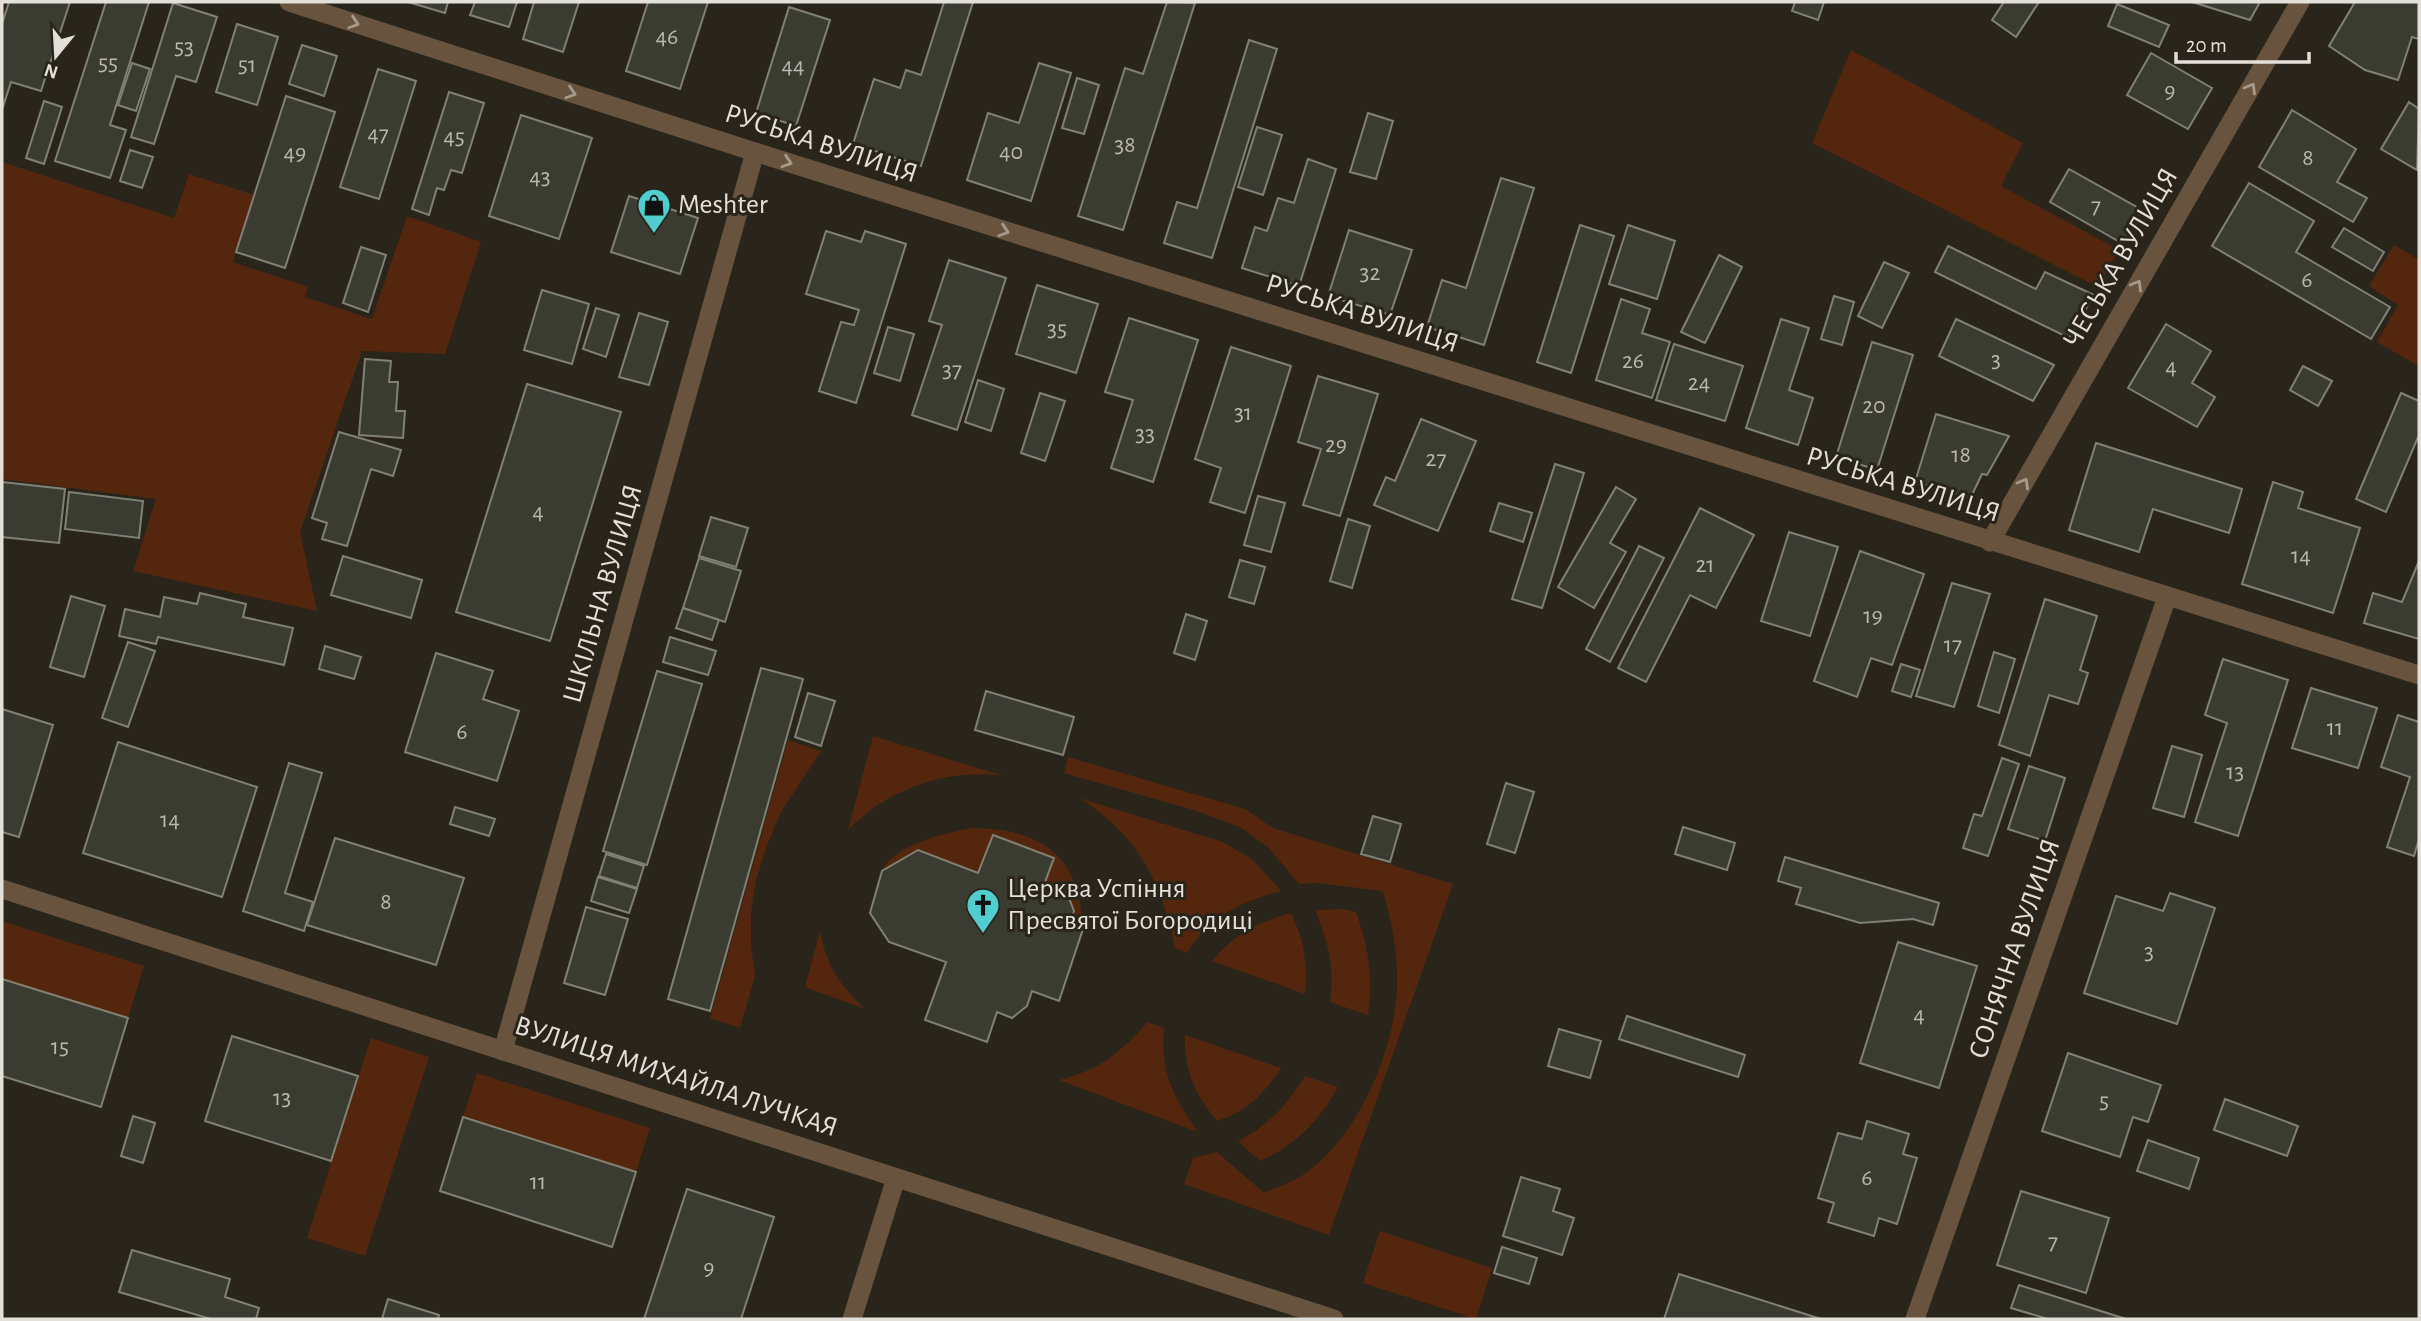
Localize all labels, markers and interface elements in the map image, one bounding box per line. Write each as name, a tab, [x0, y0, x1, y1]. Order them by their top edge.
one-way arrow	[348, 15, 360, 29]
north arrow	[21, 21, 91, 91]
scale bar	[2176, 21, 2309, 65]
house number: 46	[656, 25, 678, 49]
house number: 53	[174, 35, 194, 59]
text: 20 m	[2186, 35, 2227, 56]
house number: 55	[98, 51, 118, 75]
house number: 51	[238, 53, 256, 77]
house number: 44	[781, 54, 805, 78]
text: N	[42, 60, 60, 82]
house number: 9	[2164, 79, 2176, 103]
one-way arrow	[2243, 83, 2256, 96]
one-way arrow	[564, 84, 576, 99]
street label: РУСЬКА ВУЛИЦЯ	[721, 100, 921, 188]
house number: 47	[367, 122, 389, 146]
house number: 45	[443, 125, 465, 149]
house number: 38	[1114, 133, 1136, 157]
house number: 40	[999, 140, 1023, 164]
house number: 49	[284, 141, 306, 165]
house number: 8	[2302, 146, 2314, 170]
one-way arrow	[781, 154, 793, 169]
street label: ЧЕСЬКА ВУЛИЦЯ	[2058, 164, 2184, 352]
house number: 43	[529, 165, 551, 189]
shop icon: Meshter	[635, 186, 673, 235]
place label: Meshter	[678, 191, 768, 219]
house number: 7	[2091, 194, 2101, 218]
one-way arrow	[998, 223, 1010, 237]
house number: 32	[1360, 261, 1380, 285]
house number: 6	[2301, 268, 2313, 292]
street label: РУСЬКА ВУЛИЦЯ	[1262, 270, 1462, 358]
one-way arrow	[2129, 280, 2142, 293]
house number: 35	[1047, 317, 1067, 341]
house number: 3	[1991, 348, 2001, 372]
house number: 26	[1622, 349, 1644, 373]
house number: 4	[2165, 355, 2177, 379]
house number: 37	[942, 358, 962, 382]
house number: 24	[1688, 371, 1710, 395]
house number: 20	[1862, 394, 1886, 418]
house number: 31	[1234, 401, 1252, 425]
house number: 33	[1135, 422, 1155, 446]
house number: 29	[1325, 433, 1347, 457]
street label: РУСЬКА ВУЛИЦЯ	[1803, 442, 2003, 528]
house number: 18	[1951, 443, 1971, 467]
house number: 27	[1426, 447, 1446, 471]
one-way arrow	[2016, 477, 2029, 490]
street label: ШКІЛЬНА ВУЛИЦЯ	[558, 482, 648, 706]
house number: 4	[532, 500, 544, 524]
house number: 14	[2291, 544, 2311, 568]
house number: 21	[1695, 553, 1715, 577]
house number: 19	[1863, 604, 1883, 628]
house number: 17	[1944, 633, 1962, 657]
house number: 11	[2327, 716, 2343, 740]
house number: 6	[456, 720, 468, 744]
house number: 13	[2226, 760, 2244, 784]
house number: 14	[160, 808, 180, 832]
street label: СОНЯЧНА ВУЛИЦЯ	[1964, 835, 2066, 1063]
place label: Церква Успіння Пресвятої Богородиці	[1007, 875, 1253, 935]
church icon: Церква Успіння Пресвятої Богородиці	[964, 886, 1002, 935]
house number: 8	[380, 890, 392, 914]
house number: 3	[2144, 940, 2154, 964]
house number: 4	[1913, 1003, 1925, 1027]
street label: ВУЛИЦЯ МИХАЙЛА ЛУЧКАЯ	[511, 1011, 841, 1143]
house number: 15	[51, 1035, 69, 1059]
house number: 13	[273, 1086, 291, 1110]
house number: 5	[2099, 1089, 2109, 1113]
house number: 6	[1861, 1166, 1873, 1190]
house number: 11	[530, 1170, 546, 1194]
house number: 7	[2048, 1230, 2058, 1254]
house number: 9	[703, 1256, 715, 1280]

